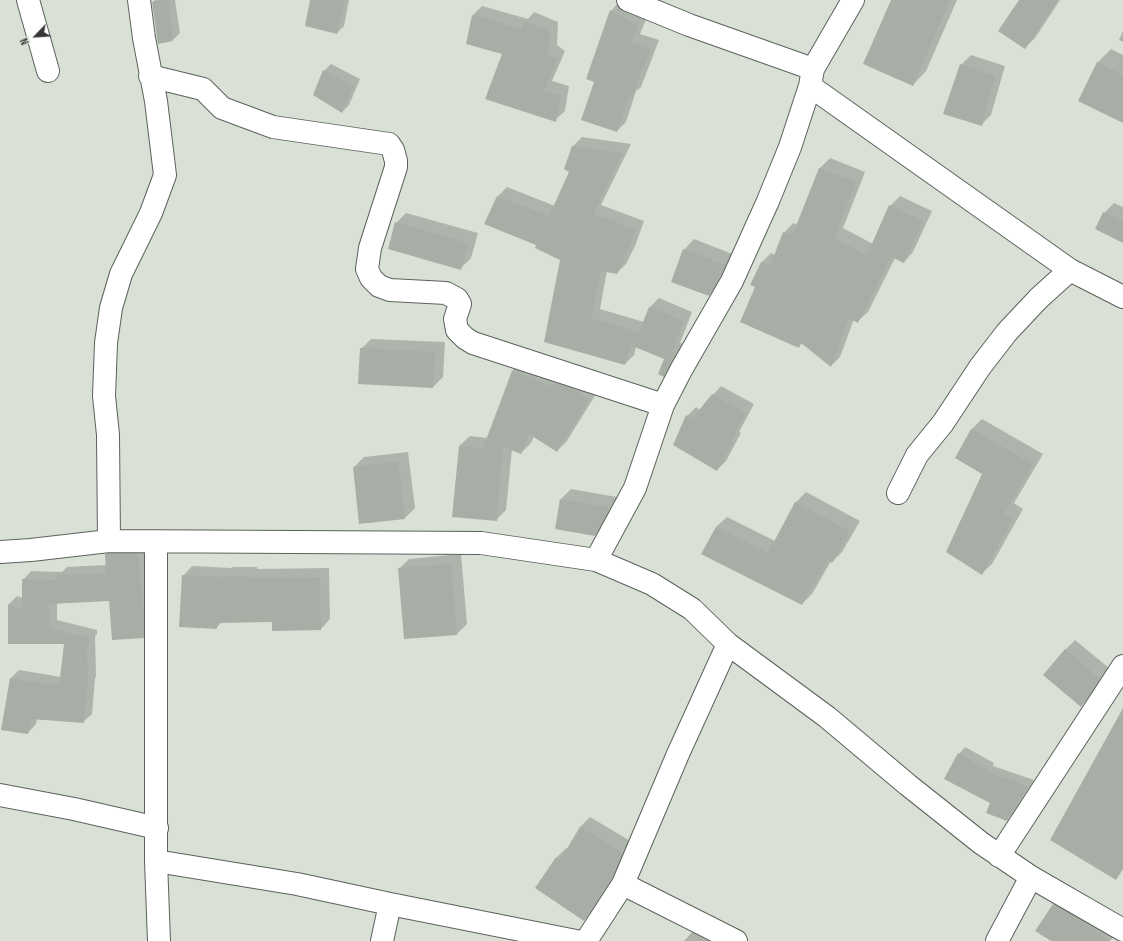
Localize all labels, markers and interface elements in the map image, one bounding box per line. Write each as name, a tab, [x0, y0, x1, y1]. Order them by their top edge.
north arrow	[16, 16, 56, 56]
text: N	[18, 36, 32, 47]

